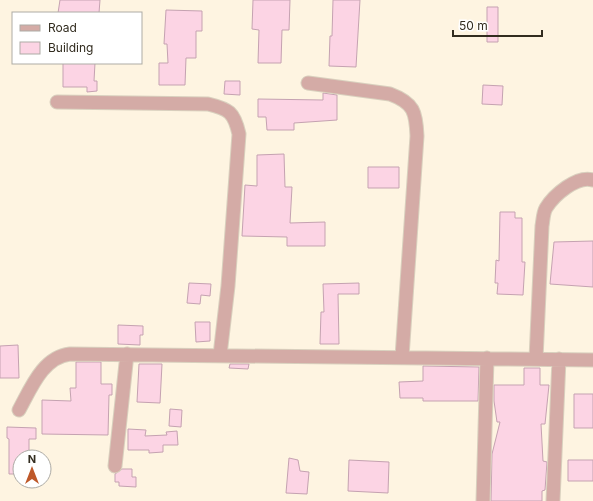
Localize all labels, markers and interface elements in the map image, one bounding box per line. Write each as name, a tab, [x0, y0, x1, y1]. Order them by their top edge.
legend	[12, 12, 142, 64]
scale bar	[453, 12, 542, 38]
text: 50 m	[459, 18, 488, 33]
text: Road	[48, 20, 77, 35]
text: Building	[48, 40, 93, 55]
north arrow	[12, 449, 52, 489]
text: N	[28, 452, 36, 466]

